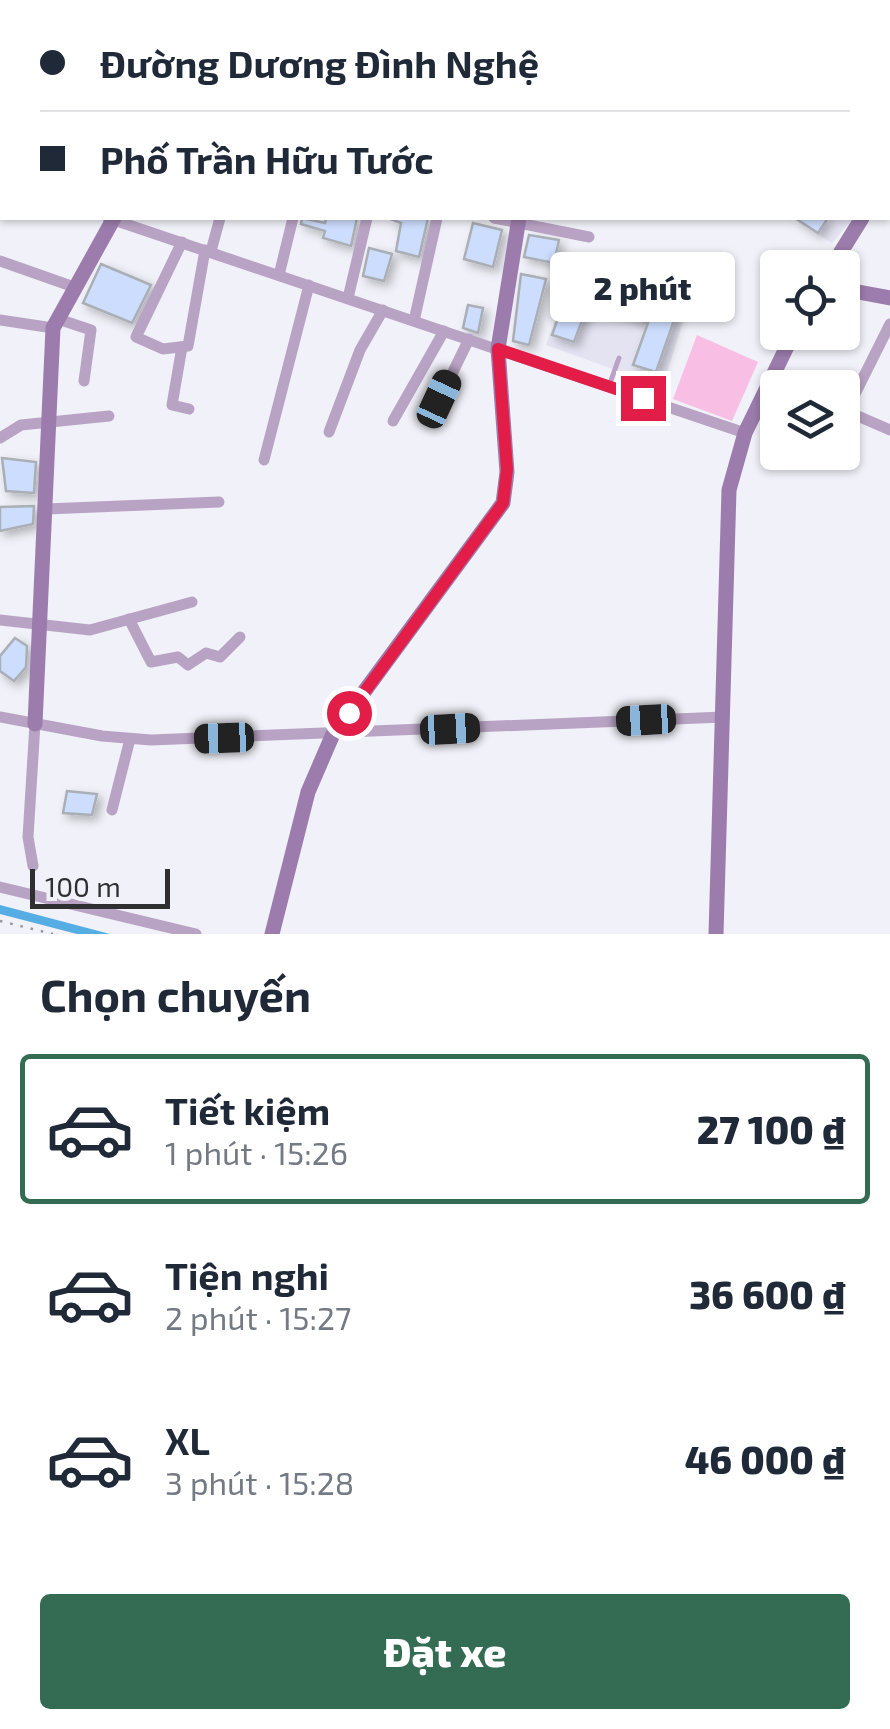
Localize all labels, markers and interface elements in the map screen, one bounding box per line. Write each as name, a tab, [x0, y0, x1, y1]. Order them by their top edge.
text: Đường Dương Đình Nghệ	[100, 40, 539, 86]
text: Phố Trần Hữu Tước	[100, 136, 434, 182]
map controls	[760, 250, 860, 470]
button: locate	[760, 250, 860, 350]
callout: 2 phút	[550, 253, 736, 323]
text: 2 phút	[594, 268, 691, 306]
car	[413, 365, 465, 433]
button: layers	[760, 370, 860, 470]
route end	[621, 376, 666, 421]
route start	[327, 691, 372, 736]
car	[615, 703, 677, 737]
car	[419, 712, 481, 746]
car	[193, 722, 255, 754]
scale bar	[30, 864, 170, 908]
text: 100 m	[45, 869, 121, 903]
text: Chọn chuyến	[40, 967, 311, 1021]
icon: car	[45, 1084, 135, 1174]
text: Tiết kiệm	[165, 1087, 330, 1133]
text: 27 100 ₫	[697, 1106, 845, 1152]
text: 1 phút · 15:26	[165, 1133, 348, 1171]
icon: car	[45, 1249, 135, 1339]
text: Tiện nghi	[165, 1252, 329, 1298]
text: 36 600 ₫	[689, 1271, 845, 1317]
text: 2 phút · 15:27	[165, 1298, 351, 1336]
icon: car	[45, 1414, 135, 1504]
text: XL	[165, 1417, 210, 1463]
text: 46 000 ₫	[685, 1436, 845, 1482]
text: 3 phút · 15:28	[165, 1463, 354, 1501]
button: Đặt xe	[40, 1594, 850, 1709]

